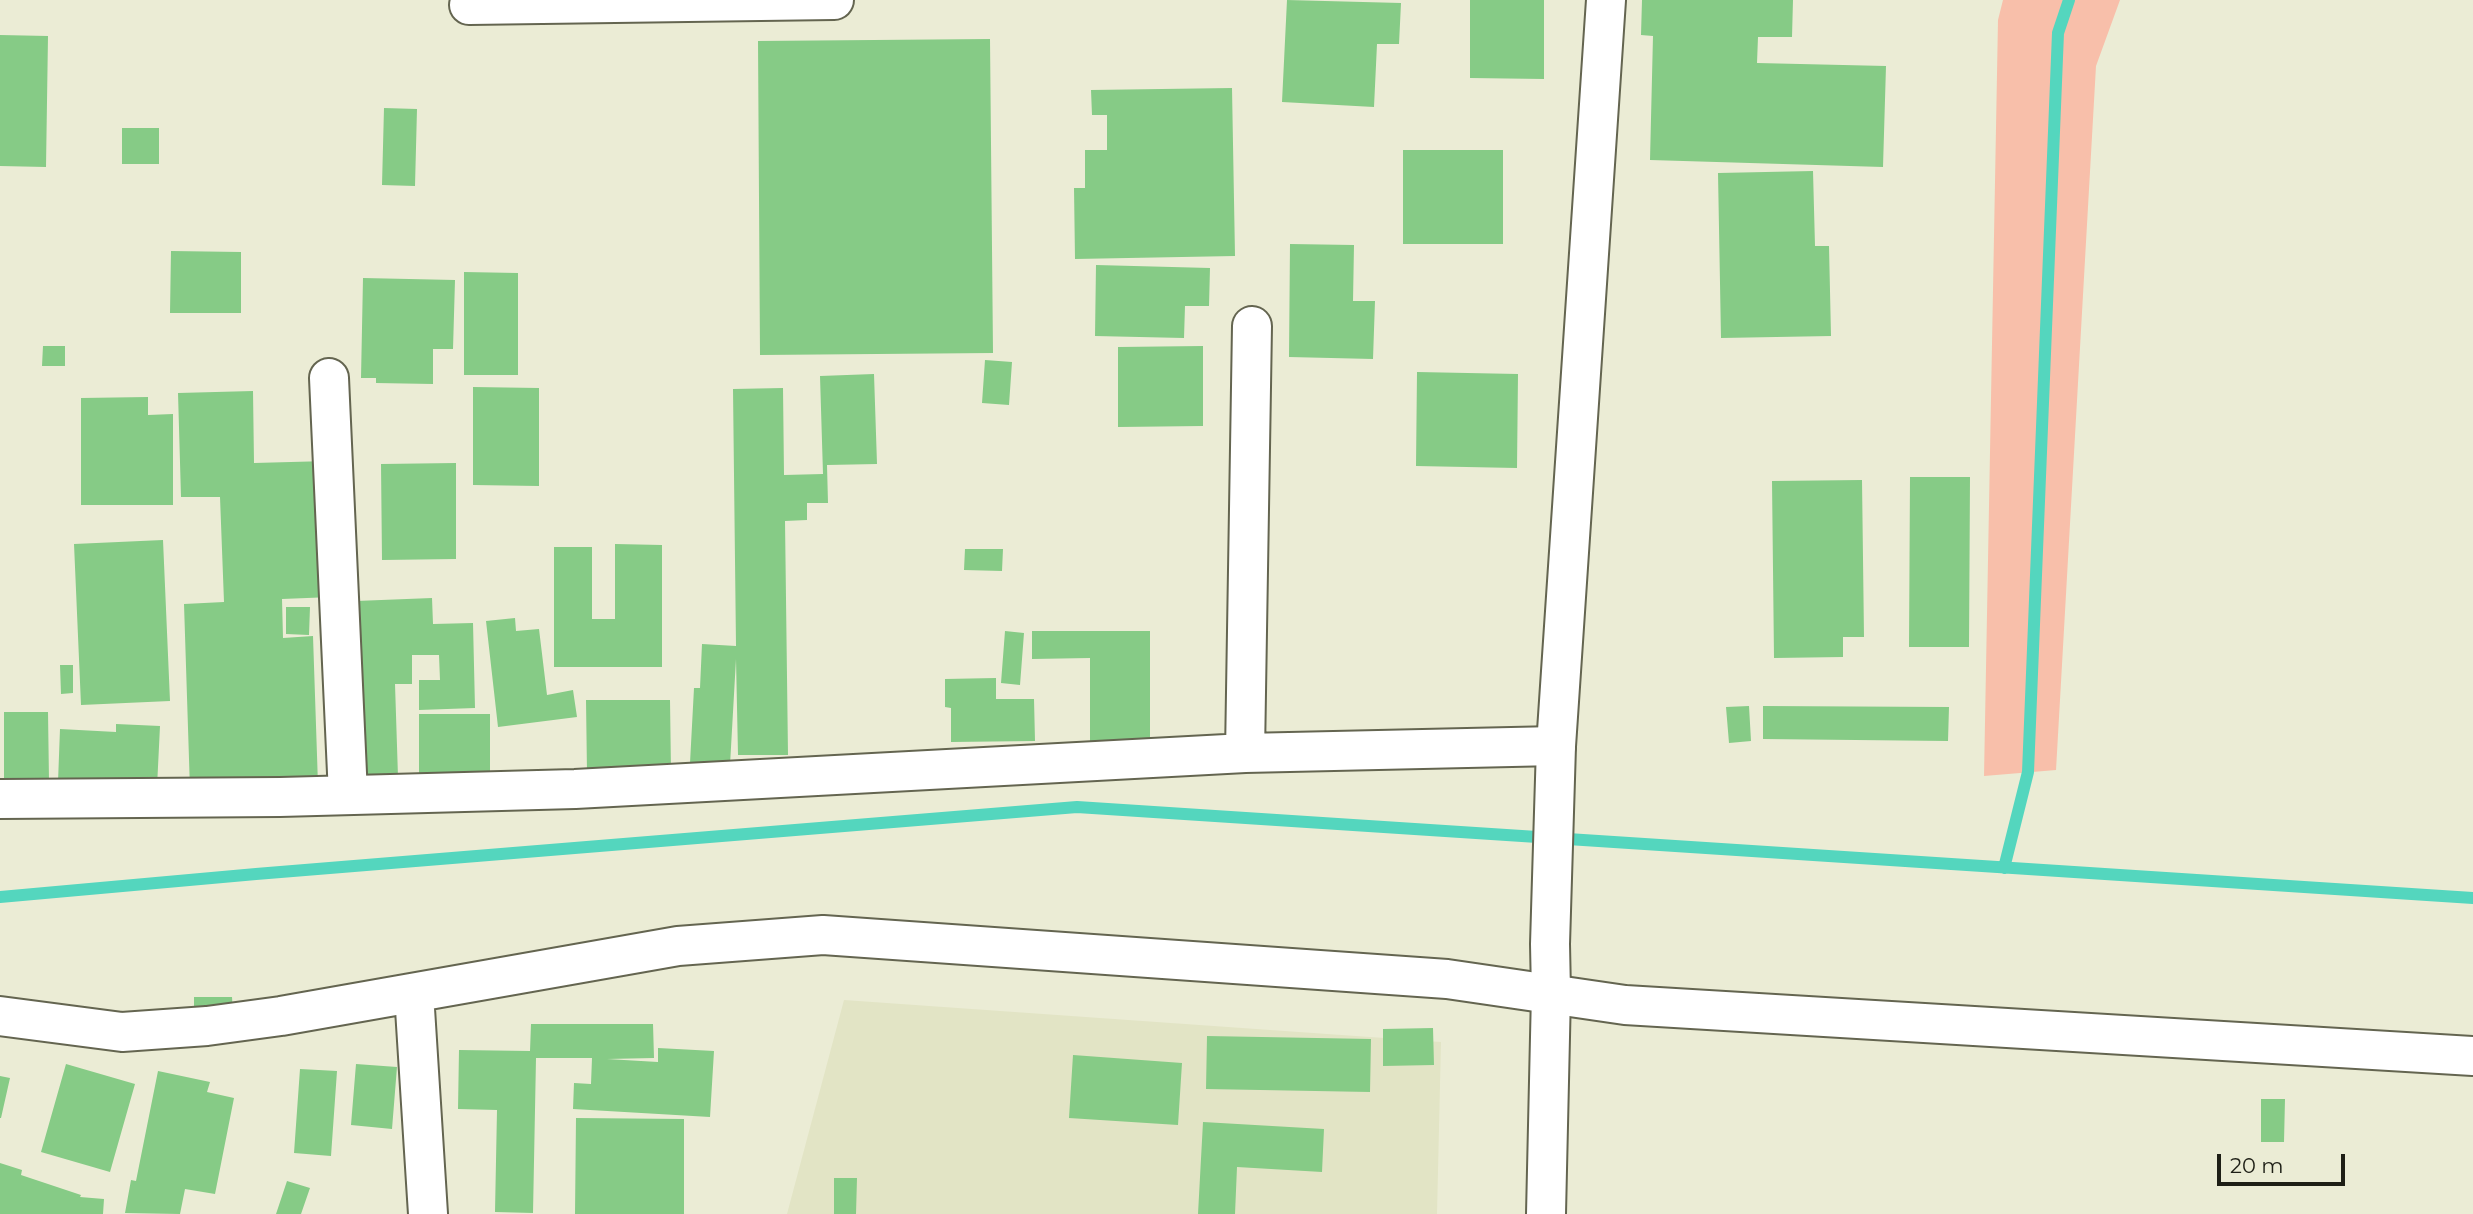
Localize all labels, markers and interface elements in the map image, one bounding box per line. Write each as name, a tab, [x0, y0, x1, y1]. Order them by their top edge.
scale bar	[2221, 1140, 2349, 1184]
text: 20 m	[2230, 1153, 2284, 1178]

